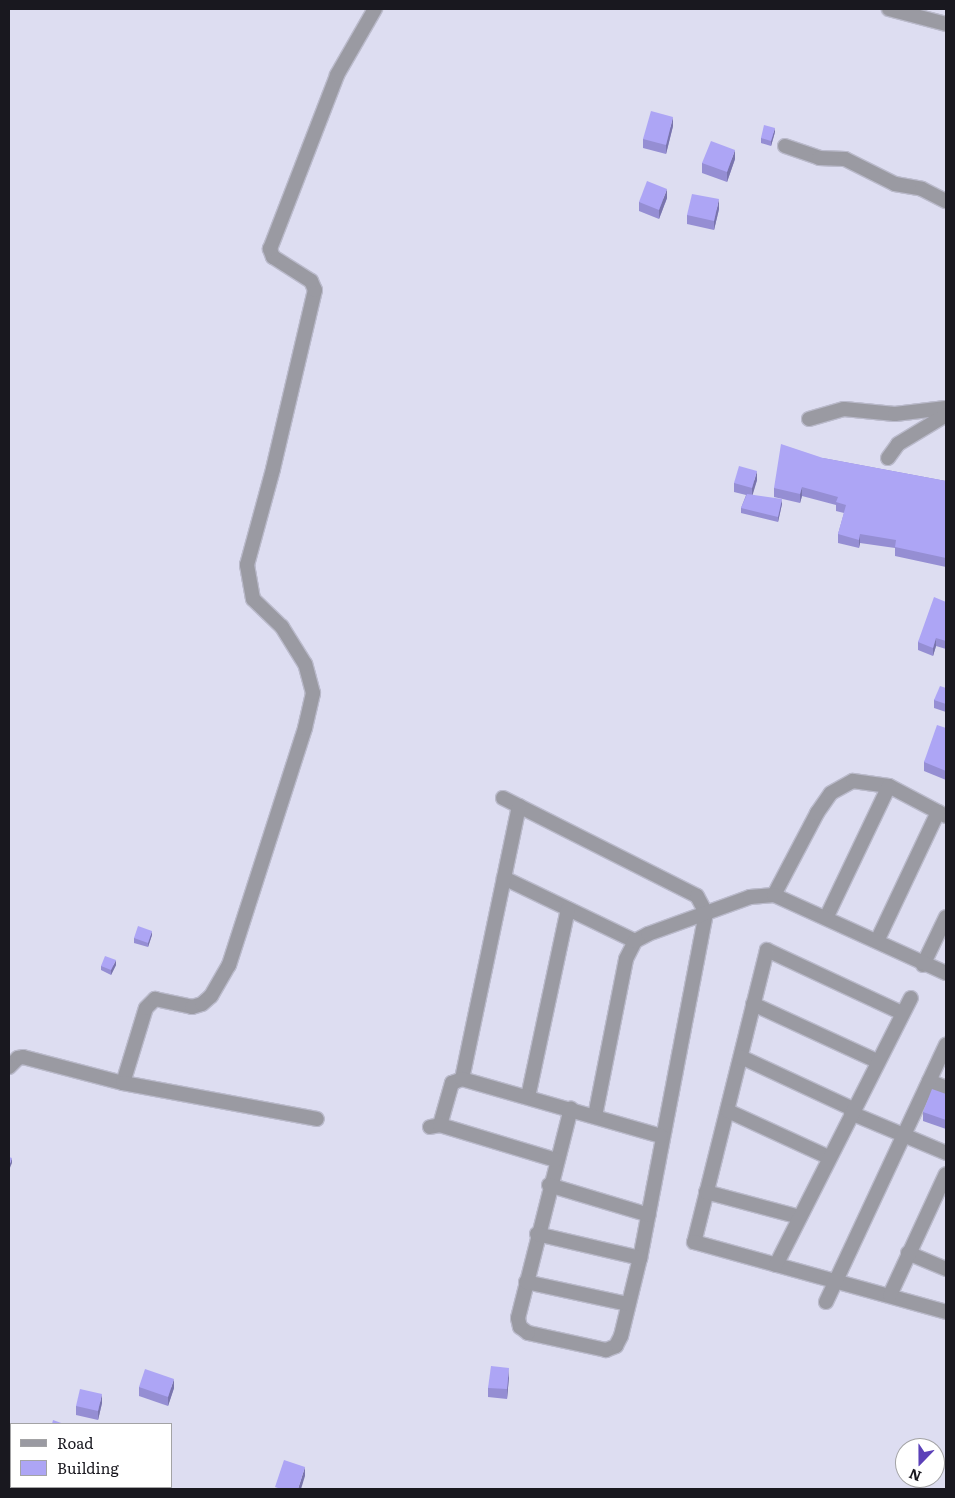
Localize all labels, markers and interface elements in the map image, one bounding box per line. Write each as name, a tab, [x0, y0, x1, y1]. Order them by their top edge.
legend	[10, 1423, 172, 1488]
text: Road	[57, 1431, 93, 1454]
north arrow	[895, 1438, 945, 1488]
text: Building	[57, 1456, 119, 1479]
text: N	[906, 1465, 924, 1487]

